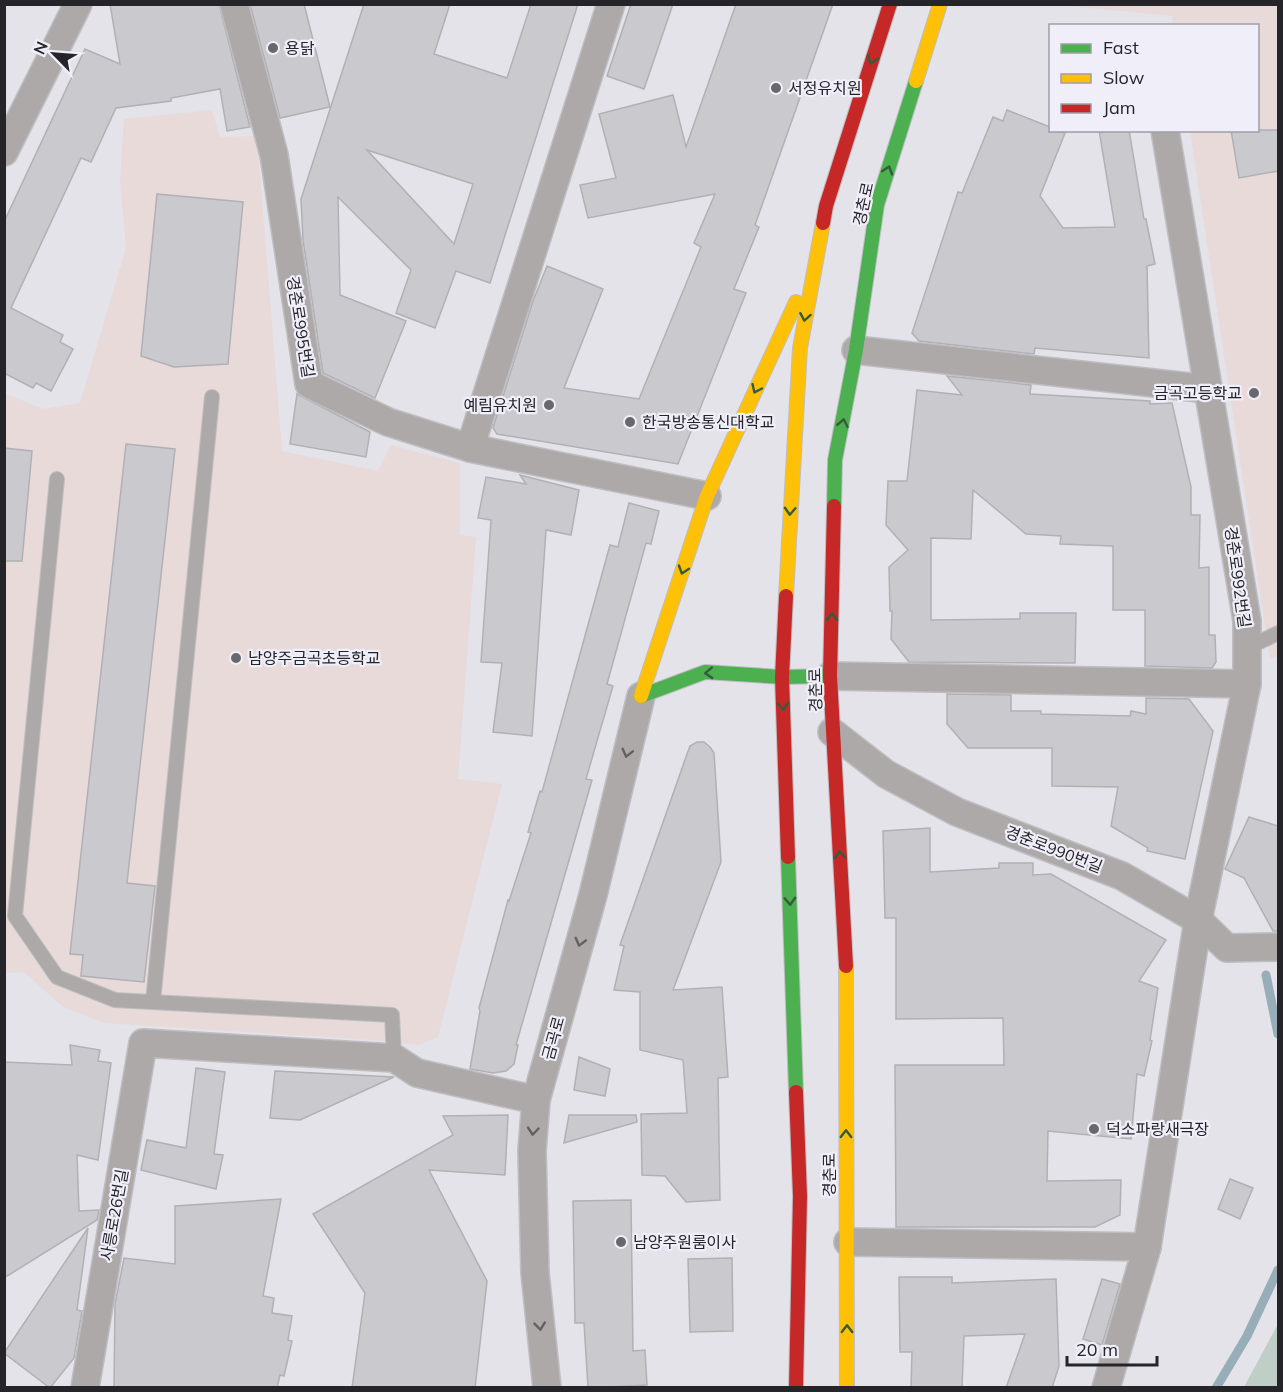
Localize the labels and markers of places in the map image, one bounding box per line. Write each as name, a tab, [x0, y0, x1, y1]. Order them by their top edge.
place label: 용닭	[285, 38, 315, 58]
marker: 용닭	[266, 41, 280, 55]
place label: 서정유치원	[788, 78, 862, 98]
marker: 서정유치원	[769, 81, 783, 95]
place label: 금곡고등학교	[1154, 383, 1242, 403]
marker: 금곡고등학교	[1247, 386, 1261, 400]
place label: 예림유치원	[463, 395, 537, 415]
marker: 예림유치원	[542, 398, 556, 412]
place label: 한국방송통신대학교	[642, 412, 774, 432]
marker: 한국방송통신대학교	[623, 415, 637, 429]
place label: 남양주금곡초등학교	[248, 648, 380, 668]
marker: 남양주금곡초등학교	[229, 651, 243, 665]
place label: 덕소파랑새극장	[1106, 1119, 1209, 1139]
marker: 덕소파랑새극장	[1087, 1122, 1101, 1136]
place label: 남양주원룸이사	[633, 1232, 736, 1252]
marker: 남양주원룸이사	[614, 1235, 628, 1249]

